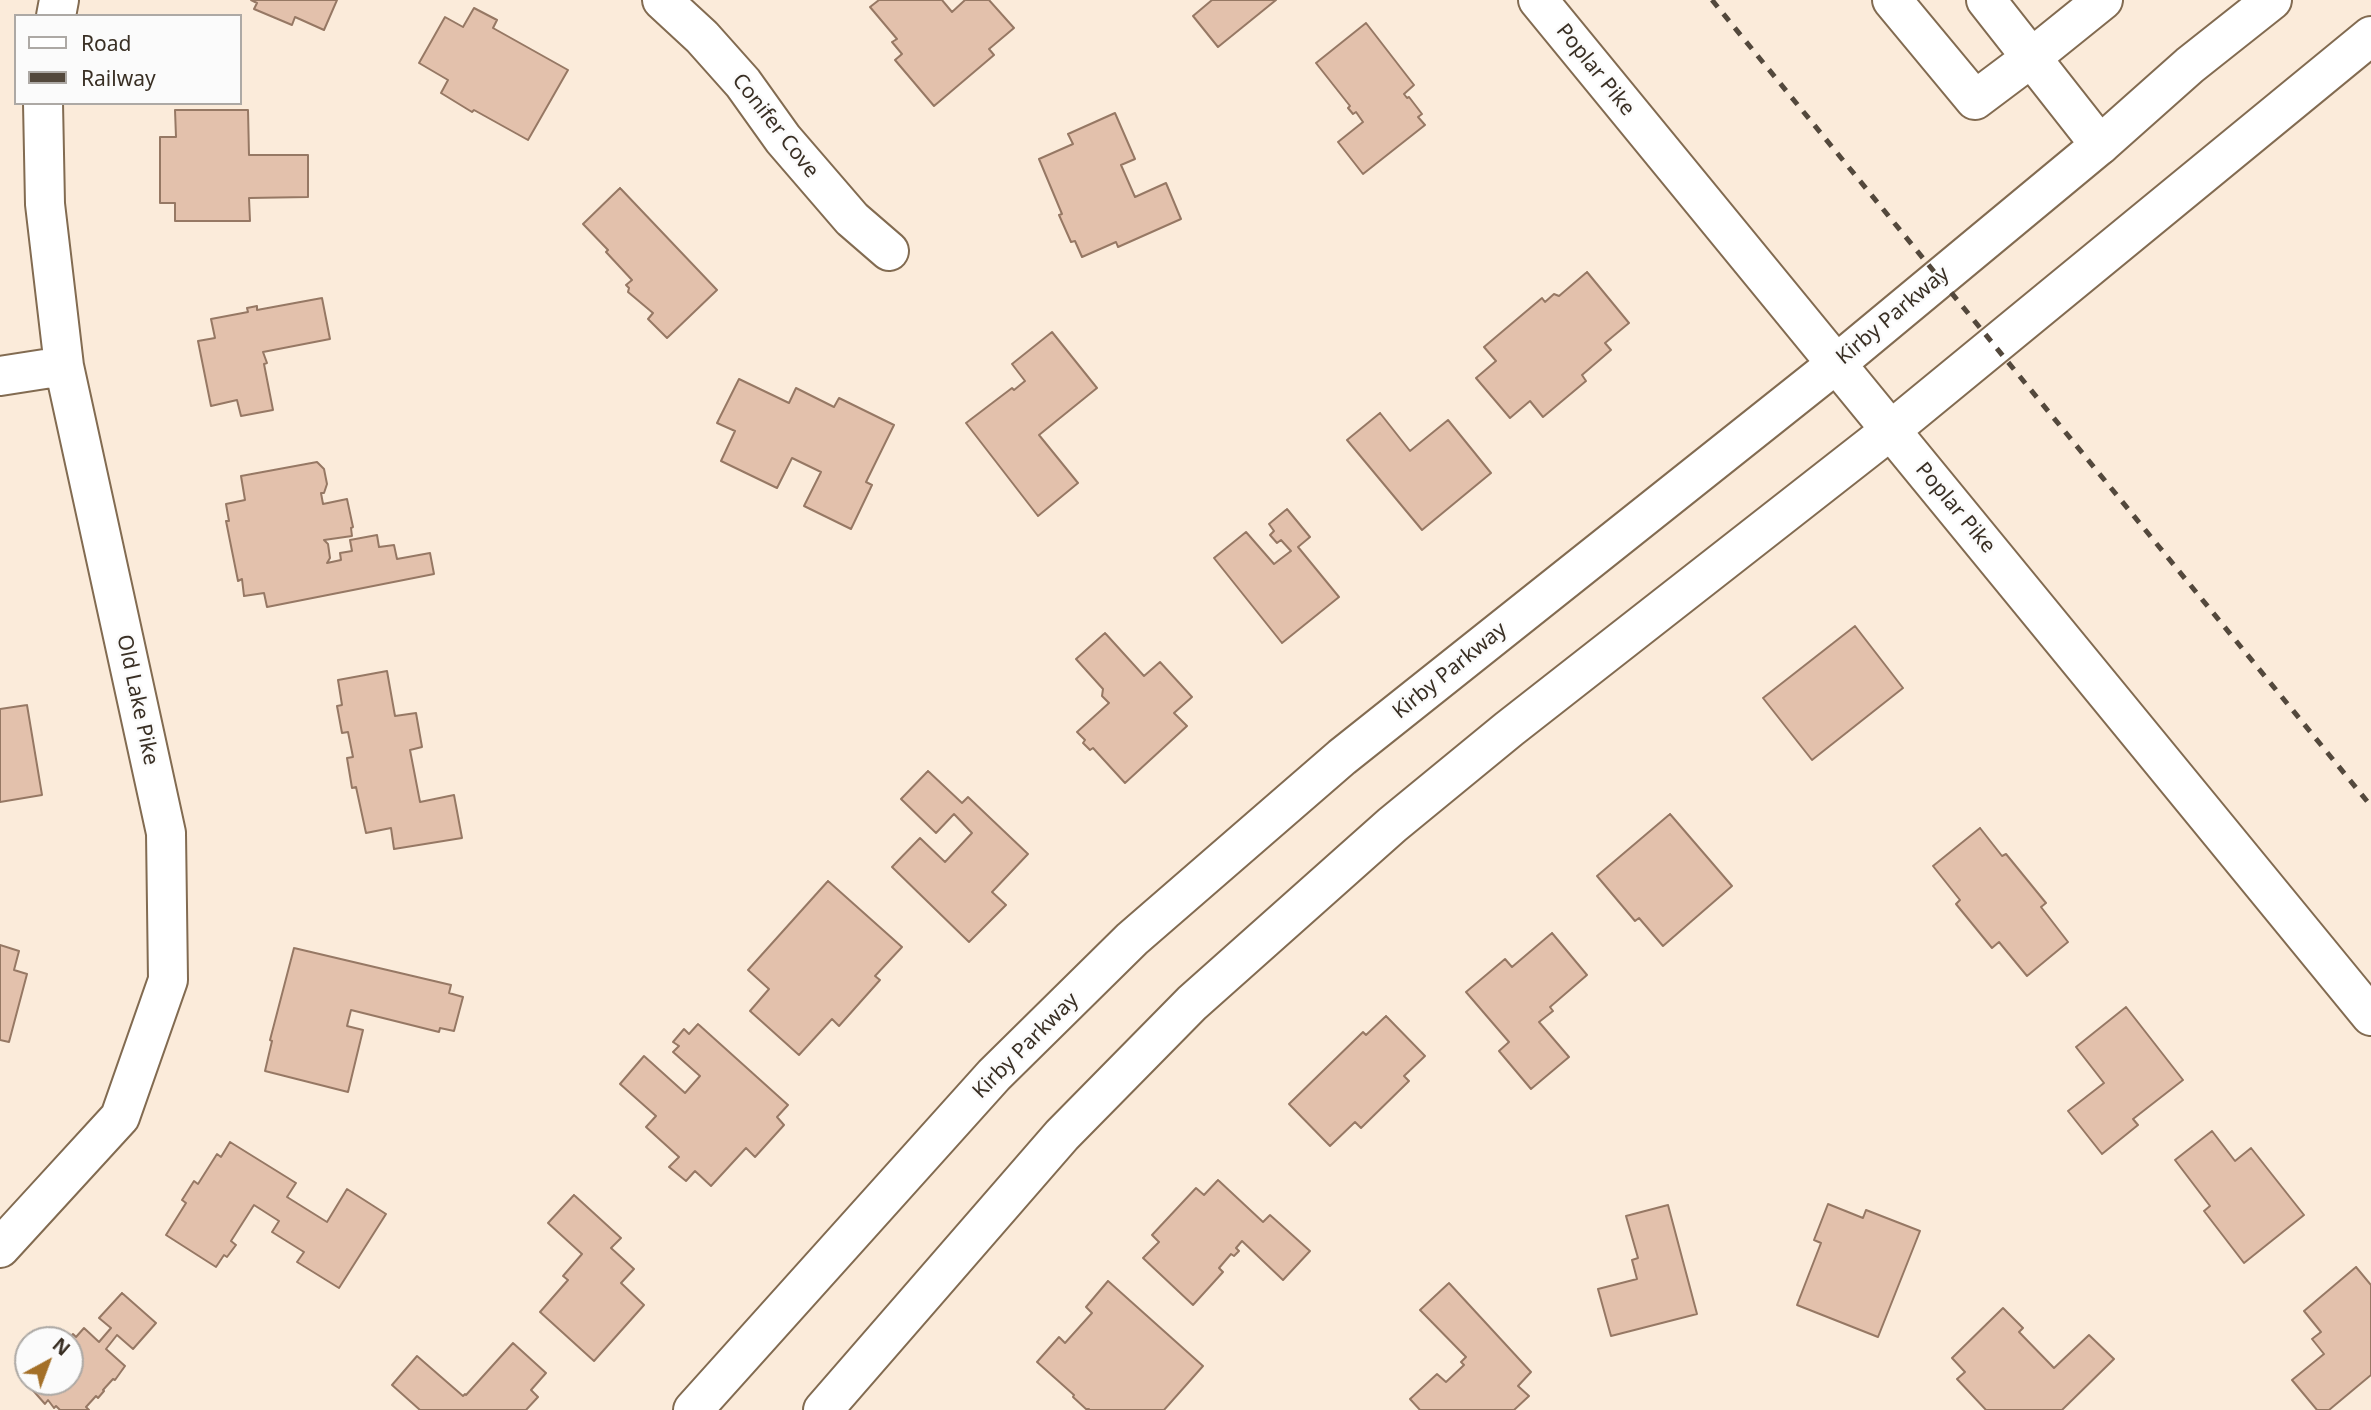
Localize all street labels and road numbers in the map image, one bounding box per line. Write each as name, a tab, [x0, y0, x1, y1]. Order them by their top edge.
street label: Poplar Pike	[1550, 19, 1640, 121]
street label: Conifer Cove	[726, 69, 824, 183]
street label: Kirby Parkway	[1832, 262, 1954, 370]
street label: Poplar Pike	[1910, 457, 2000, 559]
street label: Kirby Parkway	[1388, 617, 1512, 725]
street label: Old Lake Pike	[111, 632, 163, 768]
street label: Kirby Parkway	[968, 988, 1084, 1104]

